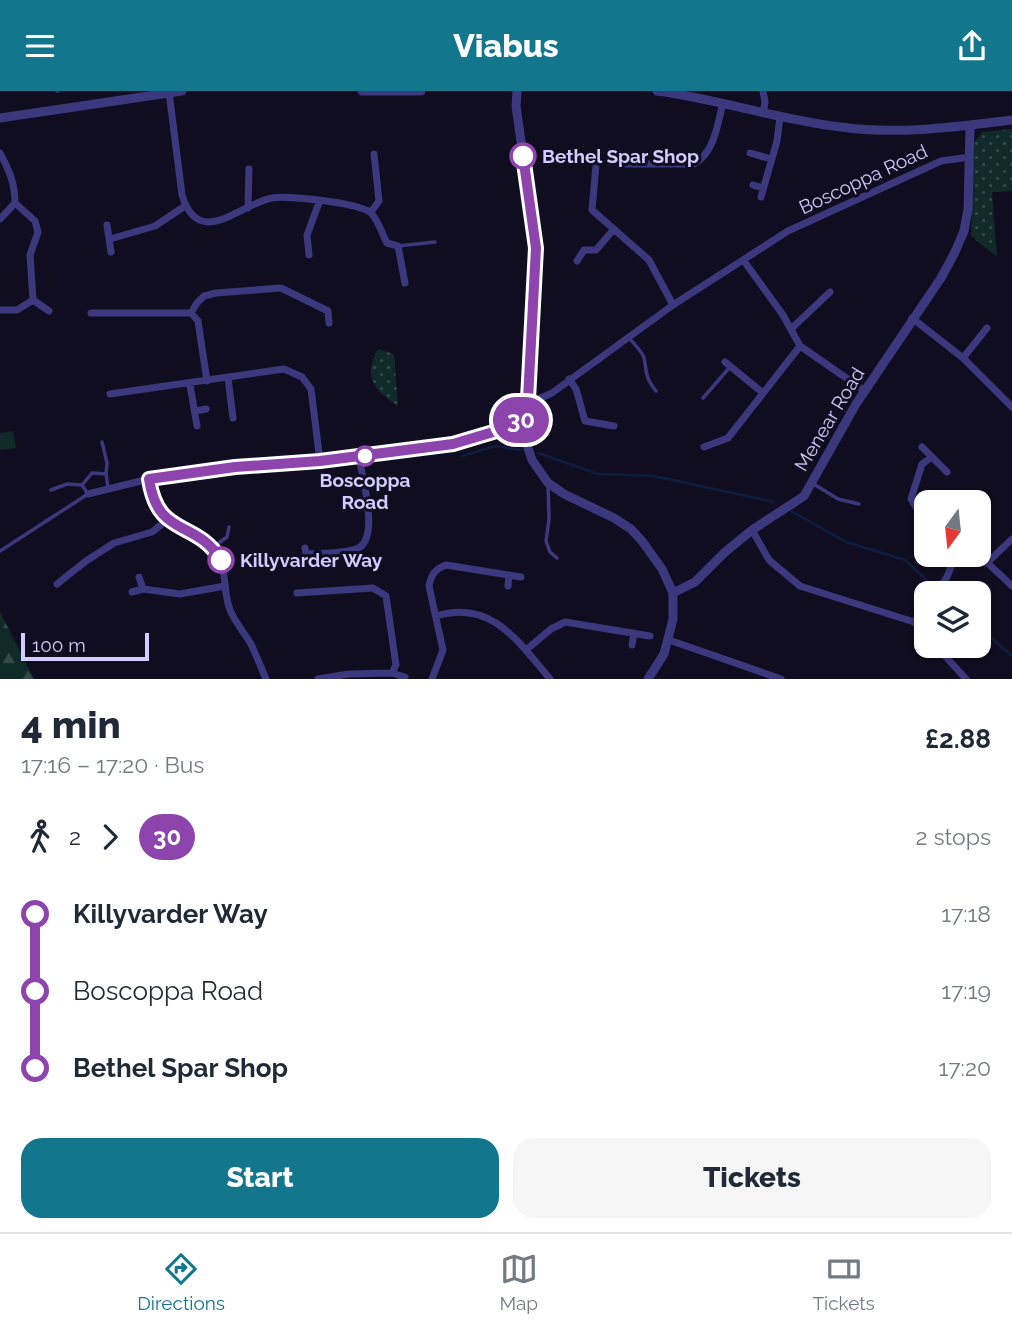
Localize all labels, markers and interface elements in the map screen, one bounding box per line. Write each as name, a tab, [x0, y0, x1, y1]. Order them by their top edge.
icon: menu	[21, 27, 59, 65]
text: Viabus	[453, 27, 559, 64]
icon: share	[953, 27, 991, 65]
street label: Boscoppa Road	[795, 140, 931, 218]
marker: Bethel Spar Shop	[510, 143, 536, 169]
place label: Bethel Spar Shop	[542, 145, 699, 167]
street label: Menear Road	[789, 363, 869, 475]
line badge: 30	[490, 397, 552, 443]
text: 30	[507, 405, 535, 434]
marker: Boscoppa Road	[355, 446, 375, 466]
place label: Boscoppa Road	[320, 469, 411, 513]
north arrow	[914, 490, 990, 567]
map controls	[914, 490, 991, 658]
marker: Killyvarder Way	[208, 547, 234, 573]
place label: Killyvarder Way	[240, 549, 383, 571]
button: layers	[914, 581, 991, 658]
scale bar	[21, 630, 149, 662]
text: 100 m	[32, 634, 86, 656]
text: 4 min	[21, 702, 121, 747]
text: £2.88	[925, 724, 991, 754]
text: 17:16 – 17:20 · Bus	[21, 751, 204, 778]
icon: walk	[21, 818, 59, 856]
icon: forward	[91, 818, 129, 856]
text: 30	[153, 822, 181, 851]
text: 2	[69, 823, 81, 850]
text: 2 stops	[916, 823, 991, 850]
text: Killyvarder Way	[73, 899, 268, 929]
text: 17:18	[941, 900, 991, 927]
text: Boscoppa Road	[73, 976, 263, 1006]
text: 17:19	[941, 977, 991, 1004]
text: Bethel Spar Shop	[73, 1053, 288, 1083]
text: 17:20	[939, 1054, 991, 1081]
button: Start	[21, 1138, 499, 1218]
button: Tickets	[513, 1138, 991, 1218]
tab: Directions	[137, 1250, 225, 1314]
tab: Map	[499, 1250, 538, 1314]
tab: Tickets	[812, 1250, 875, 1314]

